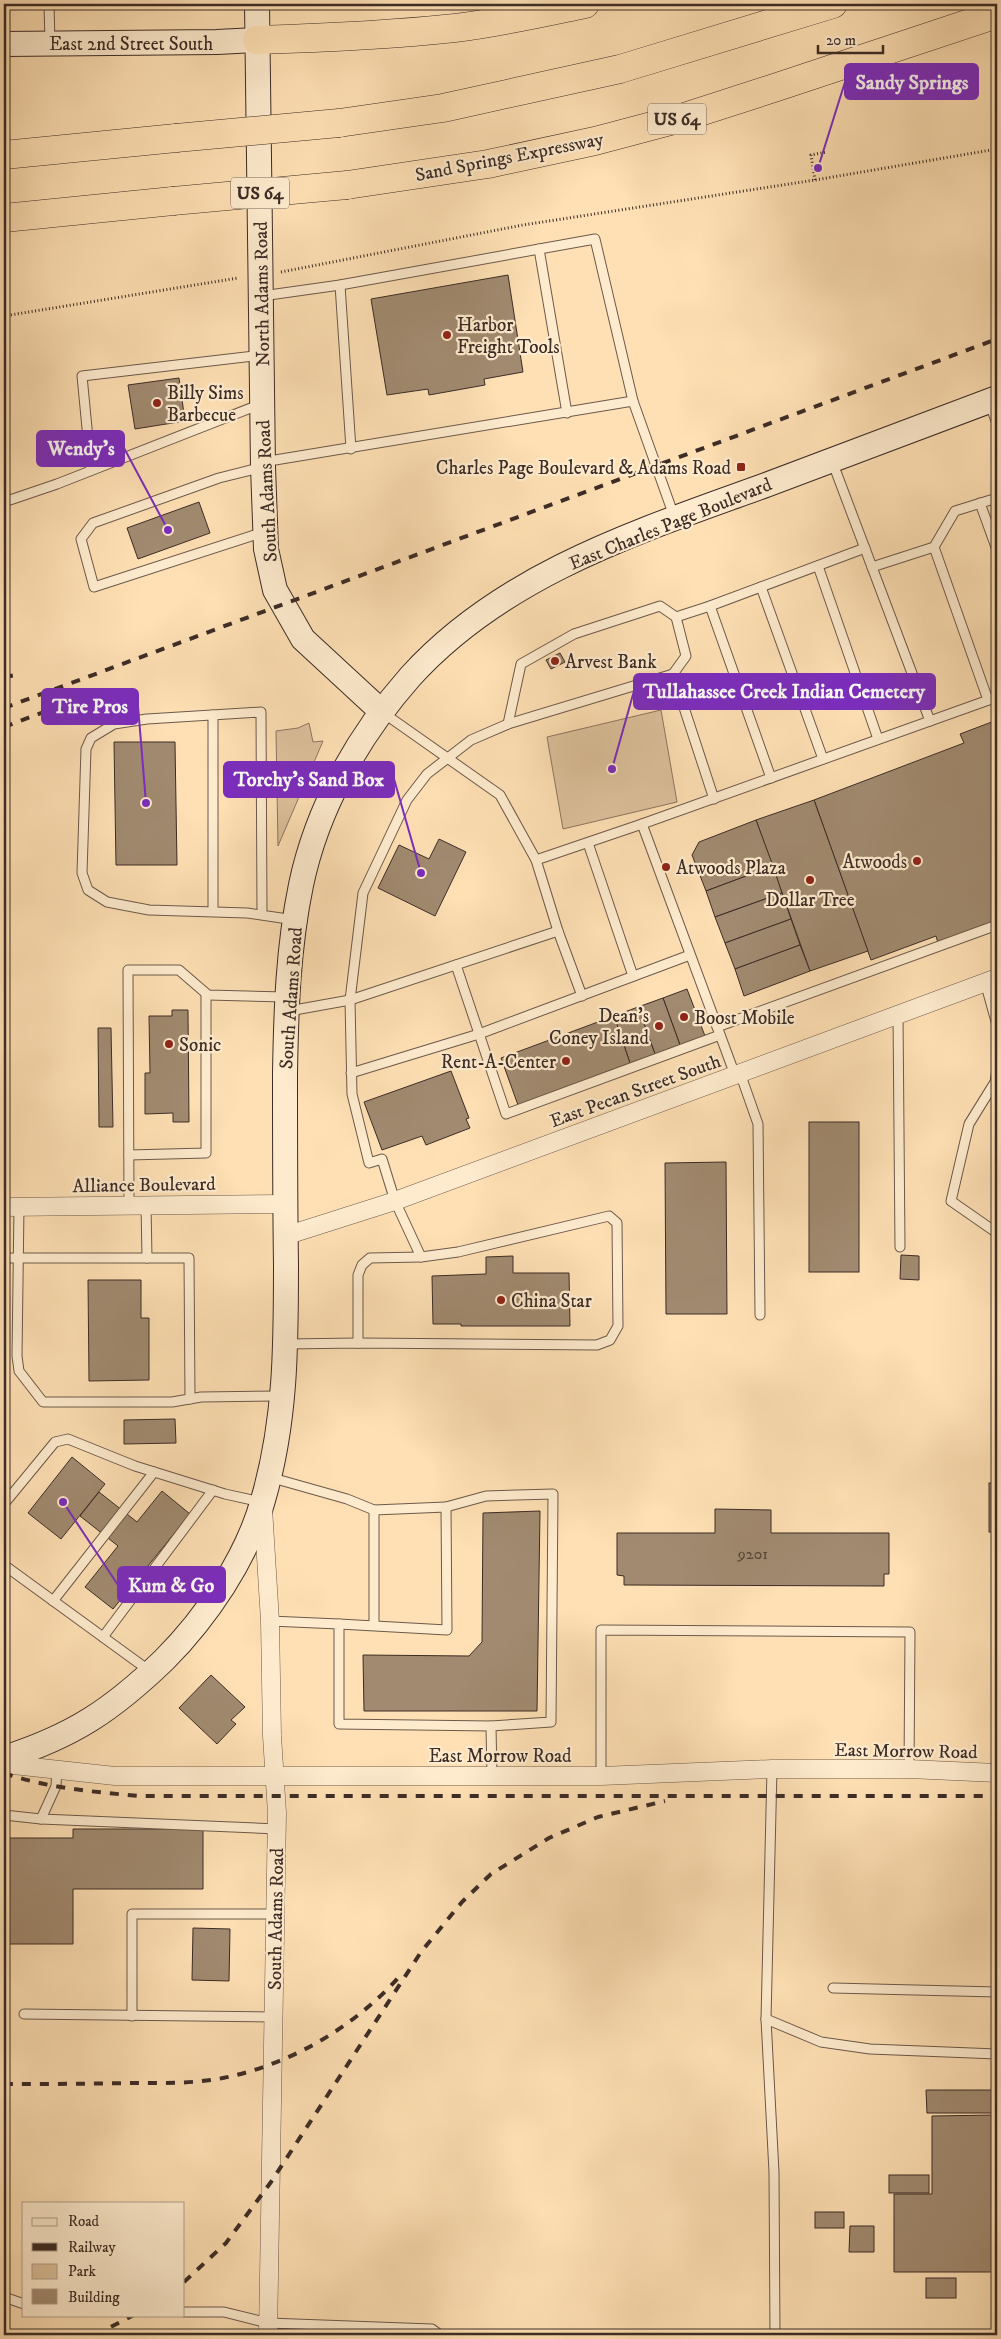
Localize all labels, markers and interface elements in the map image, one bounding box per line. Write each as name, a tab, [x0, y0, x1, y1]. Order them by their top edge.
scale bar	[818, 22, 884, 54]
text: 20 m	[826, 31, 856, 50]
street label: East 2nd Street South	[49, 33, 213, 56]
callout: Sandy Springs	[845, 64, 978, 99]
text: Sandy Springs	[856, 71, 969, 96]
road number: US 64	[648, 104, 706, 134]
street label: Sand Springs Expressway	[413, 128, 606, 187]
road number: US 64	[231, 178, 289, 208]
street label: North Adams Road	[250, 221, 275, 367]
place label: Harbor Freight Tools	[457, 314, 560, 359]
marker: Harbor Freight Tools	[441, 329, 453, 341]
place label: Billy Sims Barbecue	[167, 382, 244, 427]
marker: Billy Sims Barbecue	[151, 397, 163, 409]
street label: South Adams Road	[252, 419, 283, 563]
callout: Wendy's	[37, 431, 124, 466]
text: Wendy's	[46, 437, 115, 462]
place label: Charles Page Boulevard & Adams Road	[436, 457, 732, 480]
marker: Charles Page Boulevard & Adams Road	[735, 461, 747, 473]
street label: East Charles Page Boulevard	[566, 473, 776, 576]
place label: Arvest Bank	[565, 651, 657, 674]
marker: Arvest Bank	[549, 655, 561, 667]
callout: Tullahassee Creek Indian Cemetery	[634, 674, 935, 709]
text: Tullahassee Creek Indian Cemetery	[642, 680, 925, 705]
callout: Tire Pros	[42, 689, 138, 724]
text: Tire Pros	[51, 695, 128, 720]
callout: Torchy's Sand Box	[224, 762, 394, 797]
text: Torchy's Sand Box	[233, 768, 384, 793]
place label: Atwoods	[842, 851, 907, 874]
marker: Atwoods	[911, 855, 923, 867]
place label: Atwoods Plaza	[676, 857, 786, 880]
marker: Atwoods Plaza	[660, 861, 672, 873]
marker: Dollar Tree	[804, 874, 816, 886]
place label: Dollar Tree	[765, 889, 855, 912]
street label: South Adams Road	[275, 926, 308, 1070]
place label: Dean's Coney Island	[549, 1005, 650, 1050]
place label: Boost Mobile	[694, 1007, 795, 1030]
marker: Boost Mobile	[678, 1011, 690, 1023]
marker: Dean's Coney Island	[653, 1020, 665, 1032]
place label: Sonic	[179, 1034, 221, 1057]
marker: Sonic	[163, 1038, 175, 1050]
street label: East Pecan Street South	[547, 1050, 724, 1133]
place label: Rent-A-Center	[441, 1051, 556, 1074]
marker: Rent-A-Center	[560, 1055, 572, 1067]
street label: Alliance Boulevard	[72, 1173, 216, 1198]
place label: China Star	[511, 1290, 592, 1313]
marker: China Star	[495, 1294, 507, 1306]
house number: 9201	[737, 1544, 768, 1564]
callout: Kum & Go	[118, 1567, 225, 1602]
text: Kum & Go	[128, 1574, 214, 1599]
street label: East Morrow Road	[834, 1739, 978, 1764]
street label: East Morrow Road	[428, 1745, 572, 1768]
street label: South Adams Road	[264, 1847, 289, 1990]
legend	[22, 2202, 185, 2316]
text: Road	[68, 2212, 100, 2231]
text: Railway	[68, 2238, 116, 2257]
text: Park	[68, 2262, 97, 2281]
text: Building	[68, 2288, 120, 2307]

